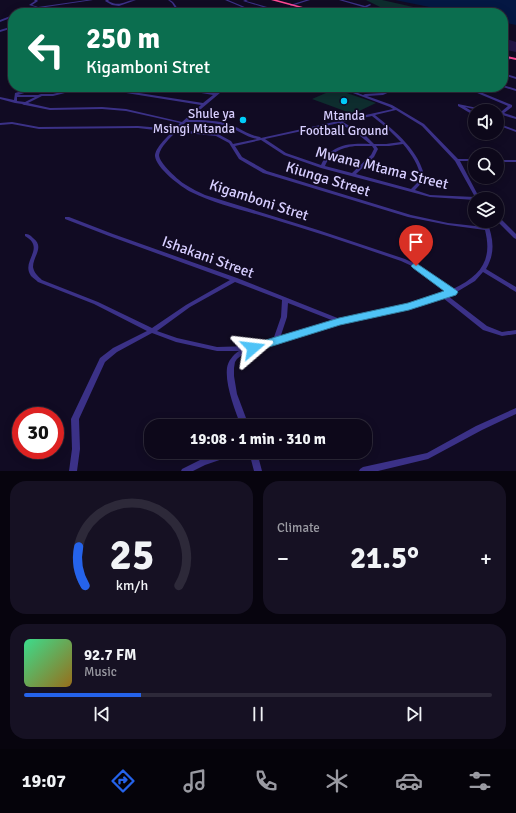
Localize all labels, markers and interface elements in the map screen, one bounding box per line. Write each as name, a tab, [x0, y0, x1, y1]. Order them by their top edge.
text: 250 m	[86, 22, 160, 56]
icon: left	[20, 24, 72, 76]
text: Kigamboni Stret	[86, 56, 210, 78]
marker: Mtanda Football Ground	[339, 96, 349, 106]
map controls	[468, 104, 504, 228]
button: sound	[468, 104, 504, 140]
place label: Shule ya Msingi Mtanda	[153, 106, 235, 137]
place label: Mtanda Football Ground	[300, 108, 389, 139]
marker: Shule ya Msingi Mtanda	[238, 115, 248, 125]
street label: Mwana Mtama Street	[314, 143, 450, 193]
button: search	[468, 148, 504, 184]
street label: Kiunga Street	[284, 158, 372, 200]
street label: Kigamboni Stret	[207, 175, 311, 225]
button: layers	[468, 192, 504, 228]
pin	[399, 225, 433, 266]
icon: arrive	[405, 231, 427, 253]
street label: Ishakani Street	[160, 232, 256, 282]
position arrow	[232, 327, 274, 369]
speed limit sign: 30	[12, 407, 64, 459]
text: 19:08 · 1 min · 310 m	[190, 430, 326, 448]
text: Climate	[277, 520, 320, 536]
text: 25	[109, 529, 154, 580]
text: 21.5°	[350, 540, 419, 577]
text: −	[277, 545, 289, 572]
text: +	[480, 545, 492, 572]
text: km/h	[115, 576, 148, 593]
text: 92.7 FM	[84, 646, 136, 664]
text: Music	[84, 664, 117, 680]
icon: previous	[91, 703, 113, 725]
icon: pause	[247, 703, 269, 725]
icon: next	[403, 703, 425, 725]
icon: directions	[109, 767, 137, 795]
icon: music	[181, 767, 209, 795]
icon: phone	[252, 767, 280, 795]
icon: climate	[323, 767, 351, 795]
icon: car	[395, 767, 423, 795]
icon: filters	[466, 767, 494, 795]
text: 19:07	[22, 770, 66, 792]

